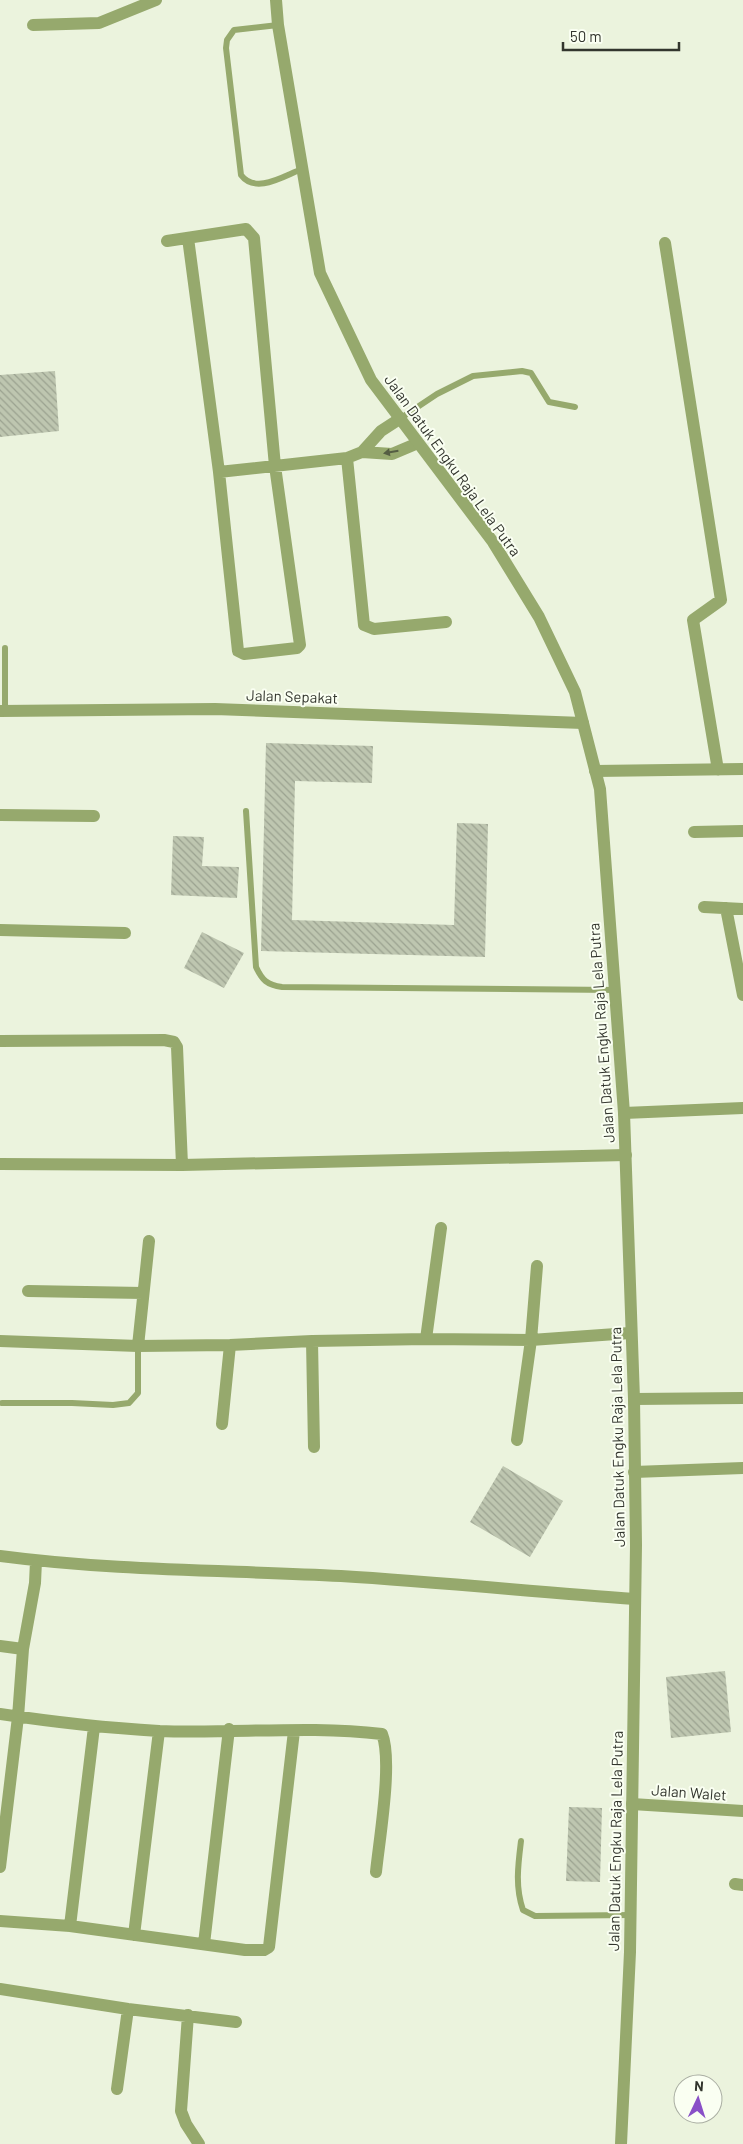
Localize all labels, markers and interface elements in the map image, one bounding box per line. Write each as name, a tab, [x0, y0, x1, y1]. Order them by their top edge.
scale bar	[563, 20, 679, 52]
text: 50 m	[570, 27, 602, 45]
street label: Jalan Datuk Engku Raja Lela Putra	[381, 371, 525, 559]
one-way arrow	[382, 449, 398, 457]
street label: Jalan Sepakat	[246, 685, 338, 707]
street label: Jalan Datuk Engku Raja Lela Putra	[584, 922, 618, 1144]
street label: Jalan Datuk Engku Raja Lela Putra	[606, 1327, 628, 1547]
street label: Jalan Datuk Engku Raja Lela Putra	[604, 1731, 626, 1951]
street label: Jalan Walet	[651, 1780, 727, 1804]
north arrow	[673, 2074, 723, 2124]
text: N	[694, 2077, 704, 2094]

